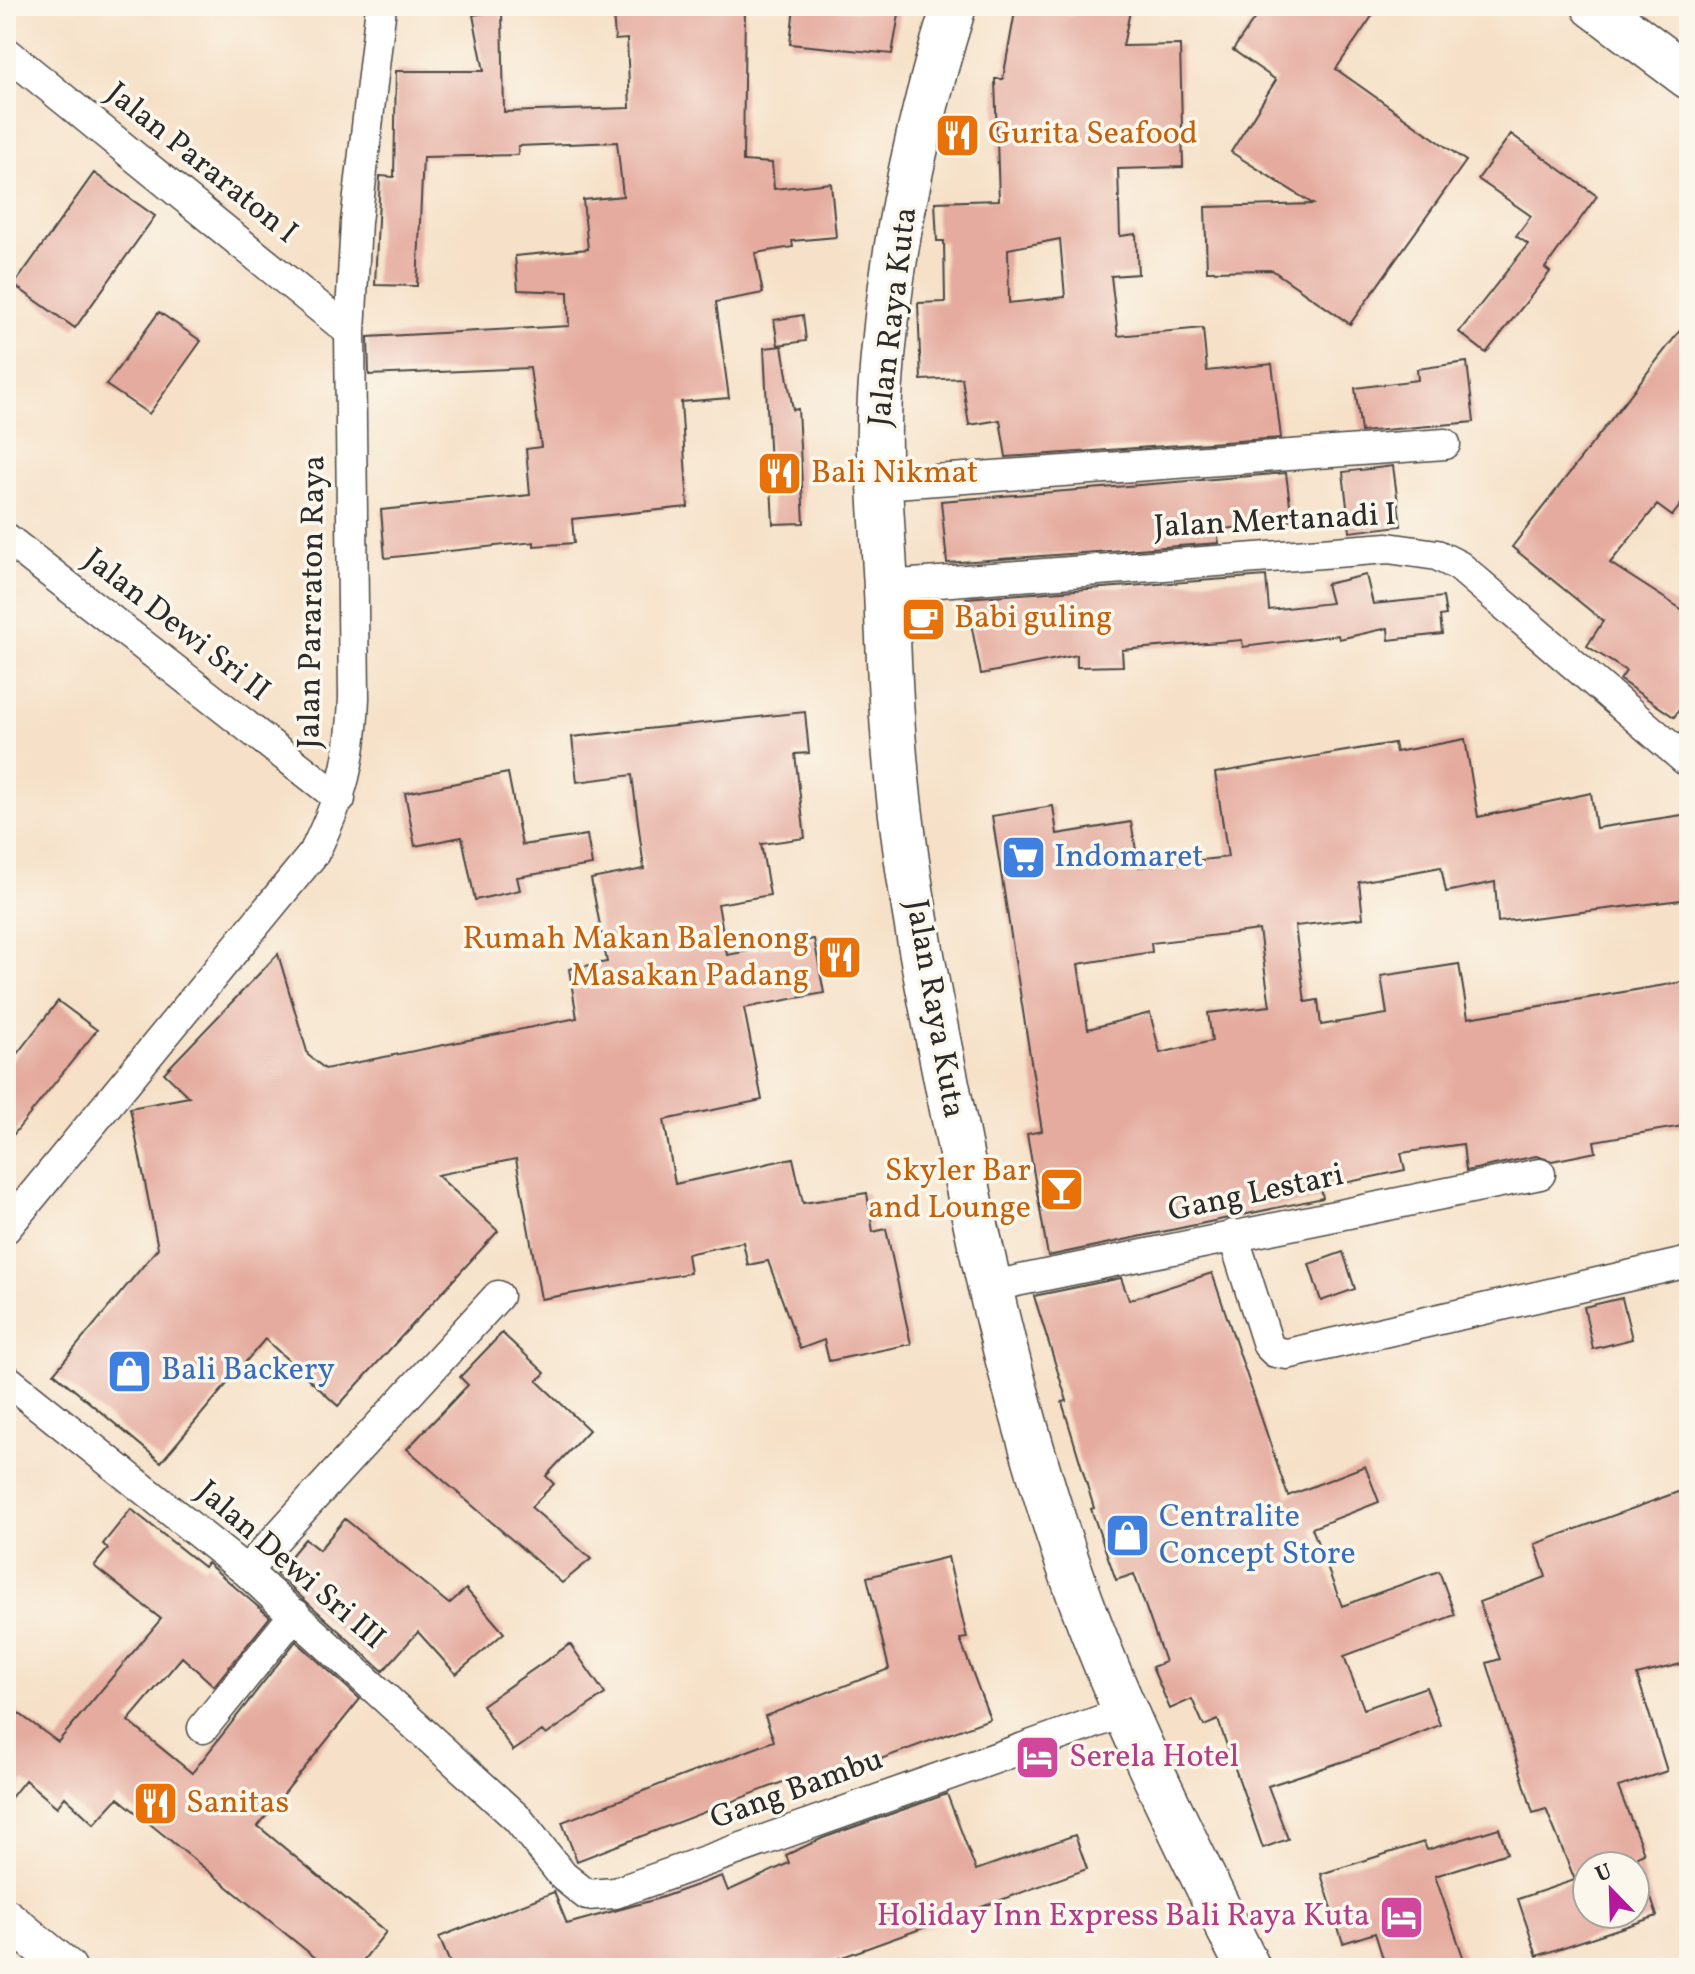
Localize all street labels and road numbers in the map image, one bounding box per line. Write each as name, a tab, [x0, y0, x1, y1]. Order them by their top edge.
street label: Jalan Pararaton I	[96, 73, 306, 255]
street label: Jalan Raya Kuta	[859, 205, 929, 429]
street label: Jalan Pararaton Raya	[288, 455, 338, 749]
street label: Jalan Mertanadi I	[1153, 494, 1397, 550]
street label: Jalan Dewi Sri II	[73, 539, 279, 713]
street label: Jalan Raya Kuta	[893, 896, 975, 1122]
street label: Gang Lestari	[1164, 1154, 1348, 1234]
street label: Jalan Dewi Sri III	[186, 1471, 394, 1661]
street label: Gang Bambu	[704, 1738, 890, 1842]

